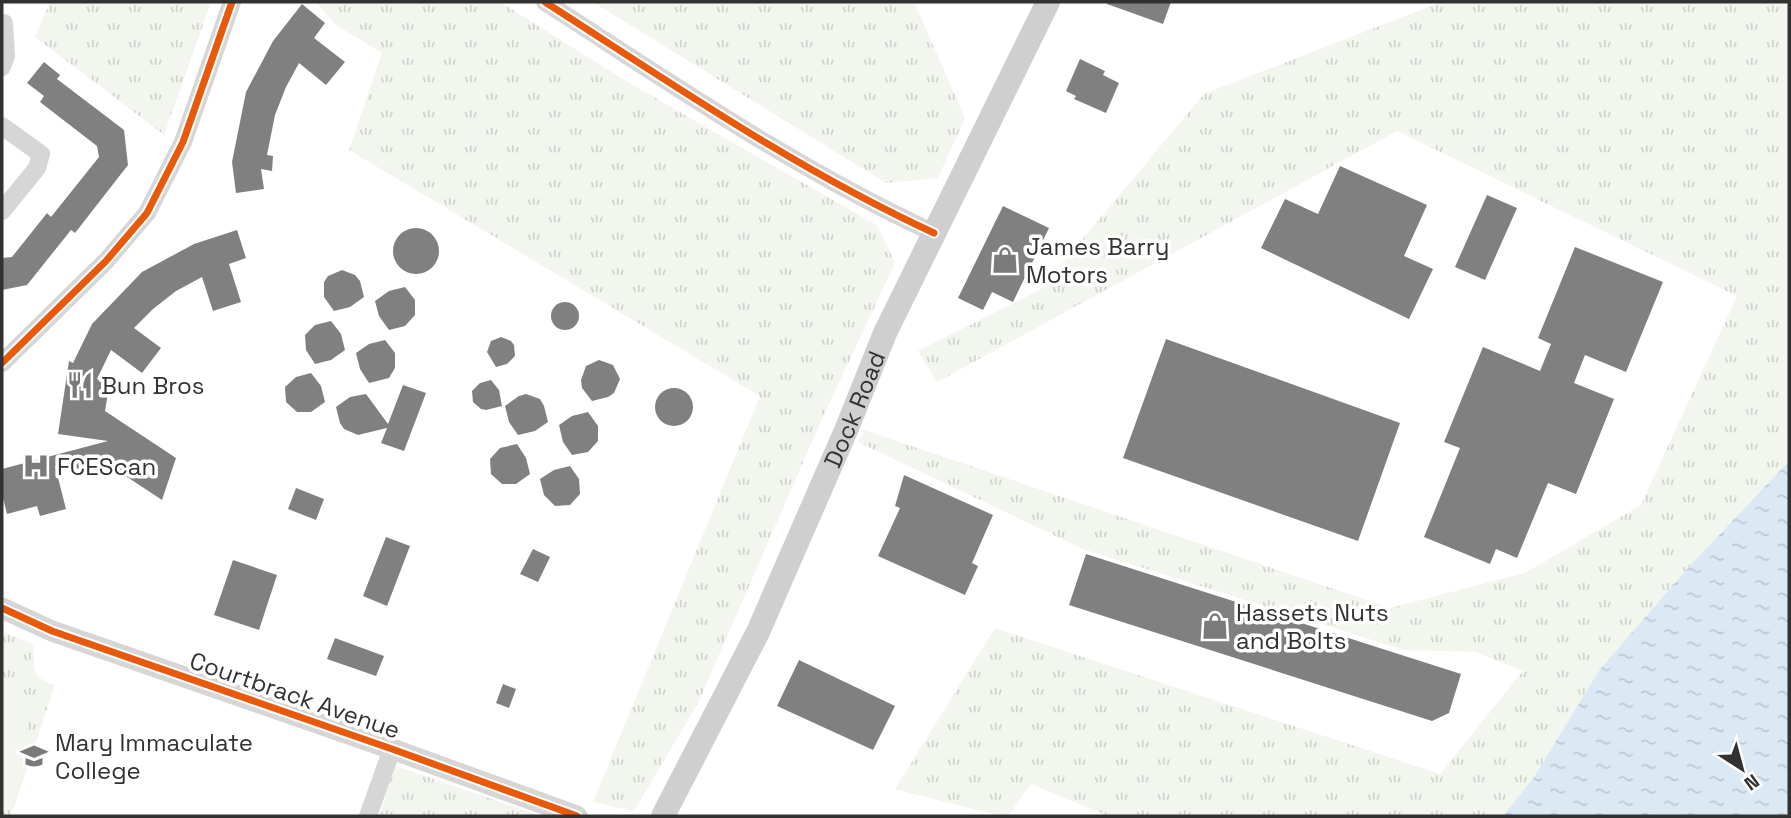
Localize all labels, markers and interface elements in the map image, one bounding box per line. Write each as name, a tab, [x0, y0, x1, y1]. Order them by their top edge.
place label: James Barry Motors	[1026, 231, 1170, 290]
shop icon: James Barry Motors	[990, 245, 1020, 275]
street label: Dock Road	[816, 346, 892, 472]
restaurant icon: Bun Bros	[65, 370, 95, 400]
place label: Bun Bros	[101, 370, 204, 401]
hospital icon: FCEScan	[21, 451, 51, 481]
place label: FCEScan	[57, 451, 156, 482]
place label: Hassets Nuts and Bolts	[1236, 597, 1389, 656]
shop icon: Hassets Nuts and Bolts	[1200, 611, 1230, 641]
street label: Courtbrack Avenue	[186, 644, 404, 746]
place label: Mary Immaculate College	[55, 727, 253, 786]
north arrow	[1707, 734, 1777, 804]
school or university icon: Mary Immaculate College	[19, 741, 49, 771]
text: N	[1739, 768, 1764, 796]

